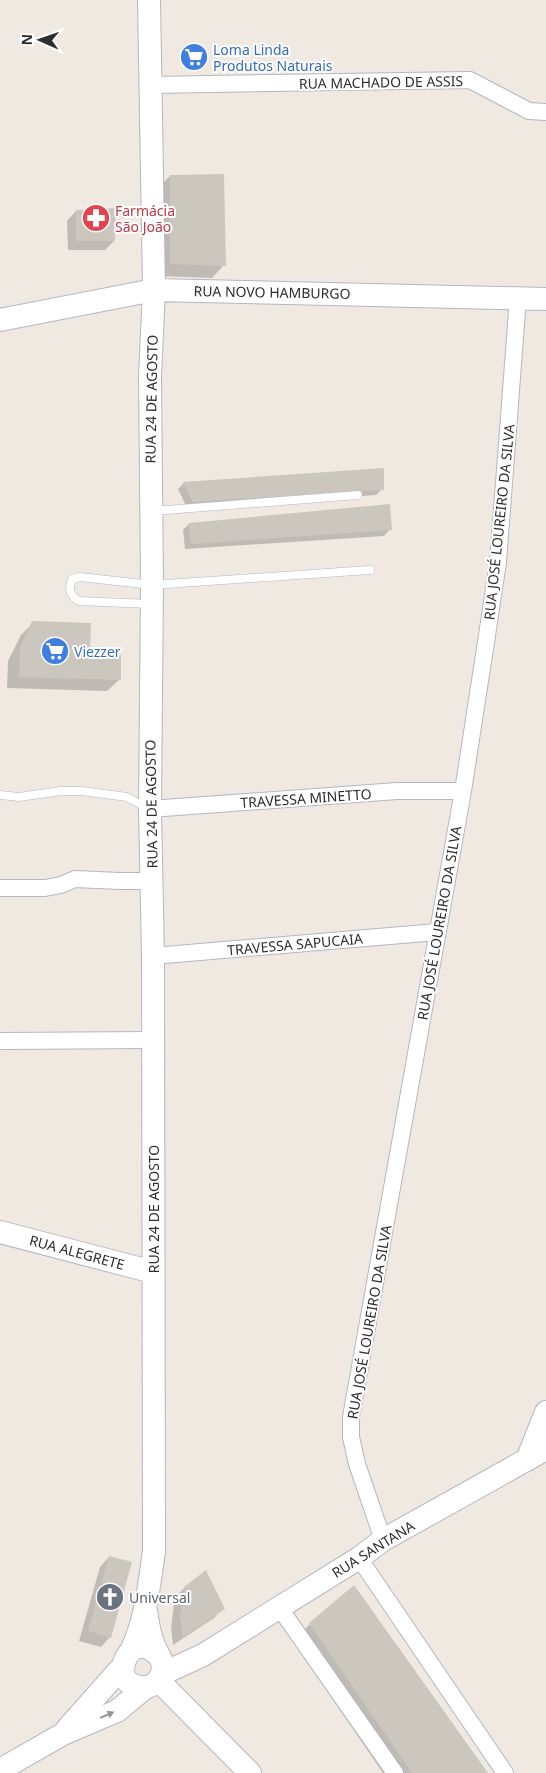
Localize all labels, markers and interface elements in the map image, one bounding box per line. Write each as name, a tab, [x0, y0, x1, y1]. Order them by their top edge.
north arrow	[15, 15, 65, 65]
text: N	[17, 34, 36, 46]
place label: Loma Linda Produtos Naturais	[213, 40, 333, 75]
supermarket icon: Loma Linda Produtos Naturais	[179, 42, 209, 72]
street label: RUA MACHADO DE ASSIS	[299, 71, 464, 93]
place label: Farmácia São João	[115, 201, 175, 236]
pharmacy icon: Farmácia São João	[81, 203, 111, 233]
street label: RUA NOVO HAMBURGO	[193, 281, 351, 303]
street label: RUA 24 DE AGOSTO	[140, 334, 162, 463]
street label: RUA JOSÉ LOUREIRO DA SILVA	[479, 423, 519, 621]
supermarket icon: Viezzer	[40, 636, 70, 666]
place label: Viezzer	[74, 642, 121, 661]
street label: RUA 24 DE AGOSTO	[140, 739, 162, 868]
street label: TRAVESSA MINETTO	[240, 784, 372, 812]
street label: RUA JOSÉ LOUREIRO DA SILVA	[413, 824, 465, 1022]
street label: TRAVESSA SAPUCAIA	[227, 929, 364, 959]
street label: RUA 24 DE AGOSTO	[144, 1145, 163, 1273]
street label: RUA JOSÉ LOUREIRO DA SILVA	[343, 1223, 395, 1421]
street label: RUA ALEGRETE	[27, 1230, 127, 1274]
street label: RUA SANTANA	[328, 1516, 418, 1582]
church icon: Universal	[95, 1582, 125, 1612]
place label: Universal	[129, 1588, 190, 1607]
one-way arrow	[100, 1710, 114, 1718]

